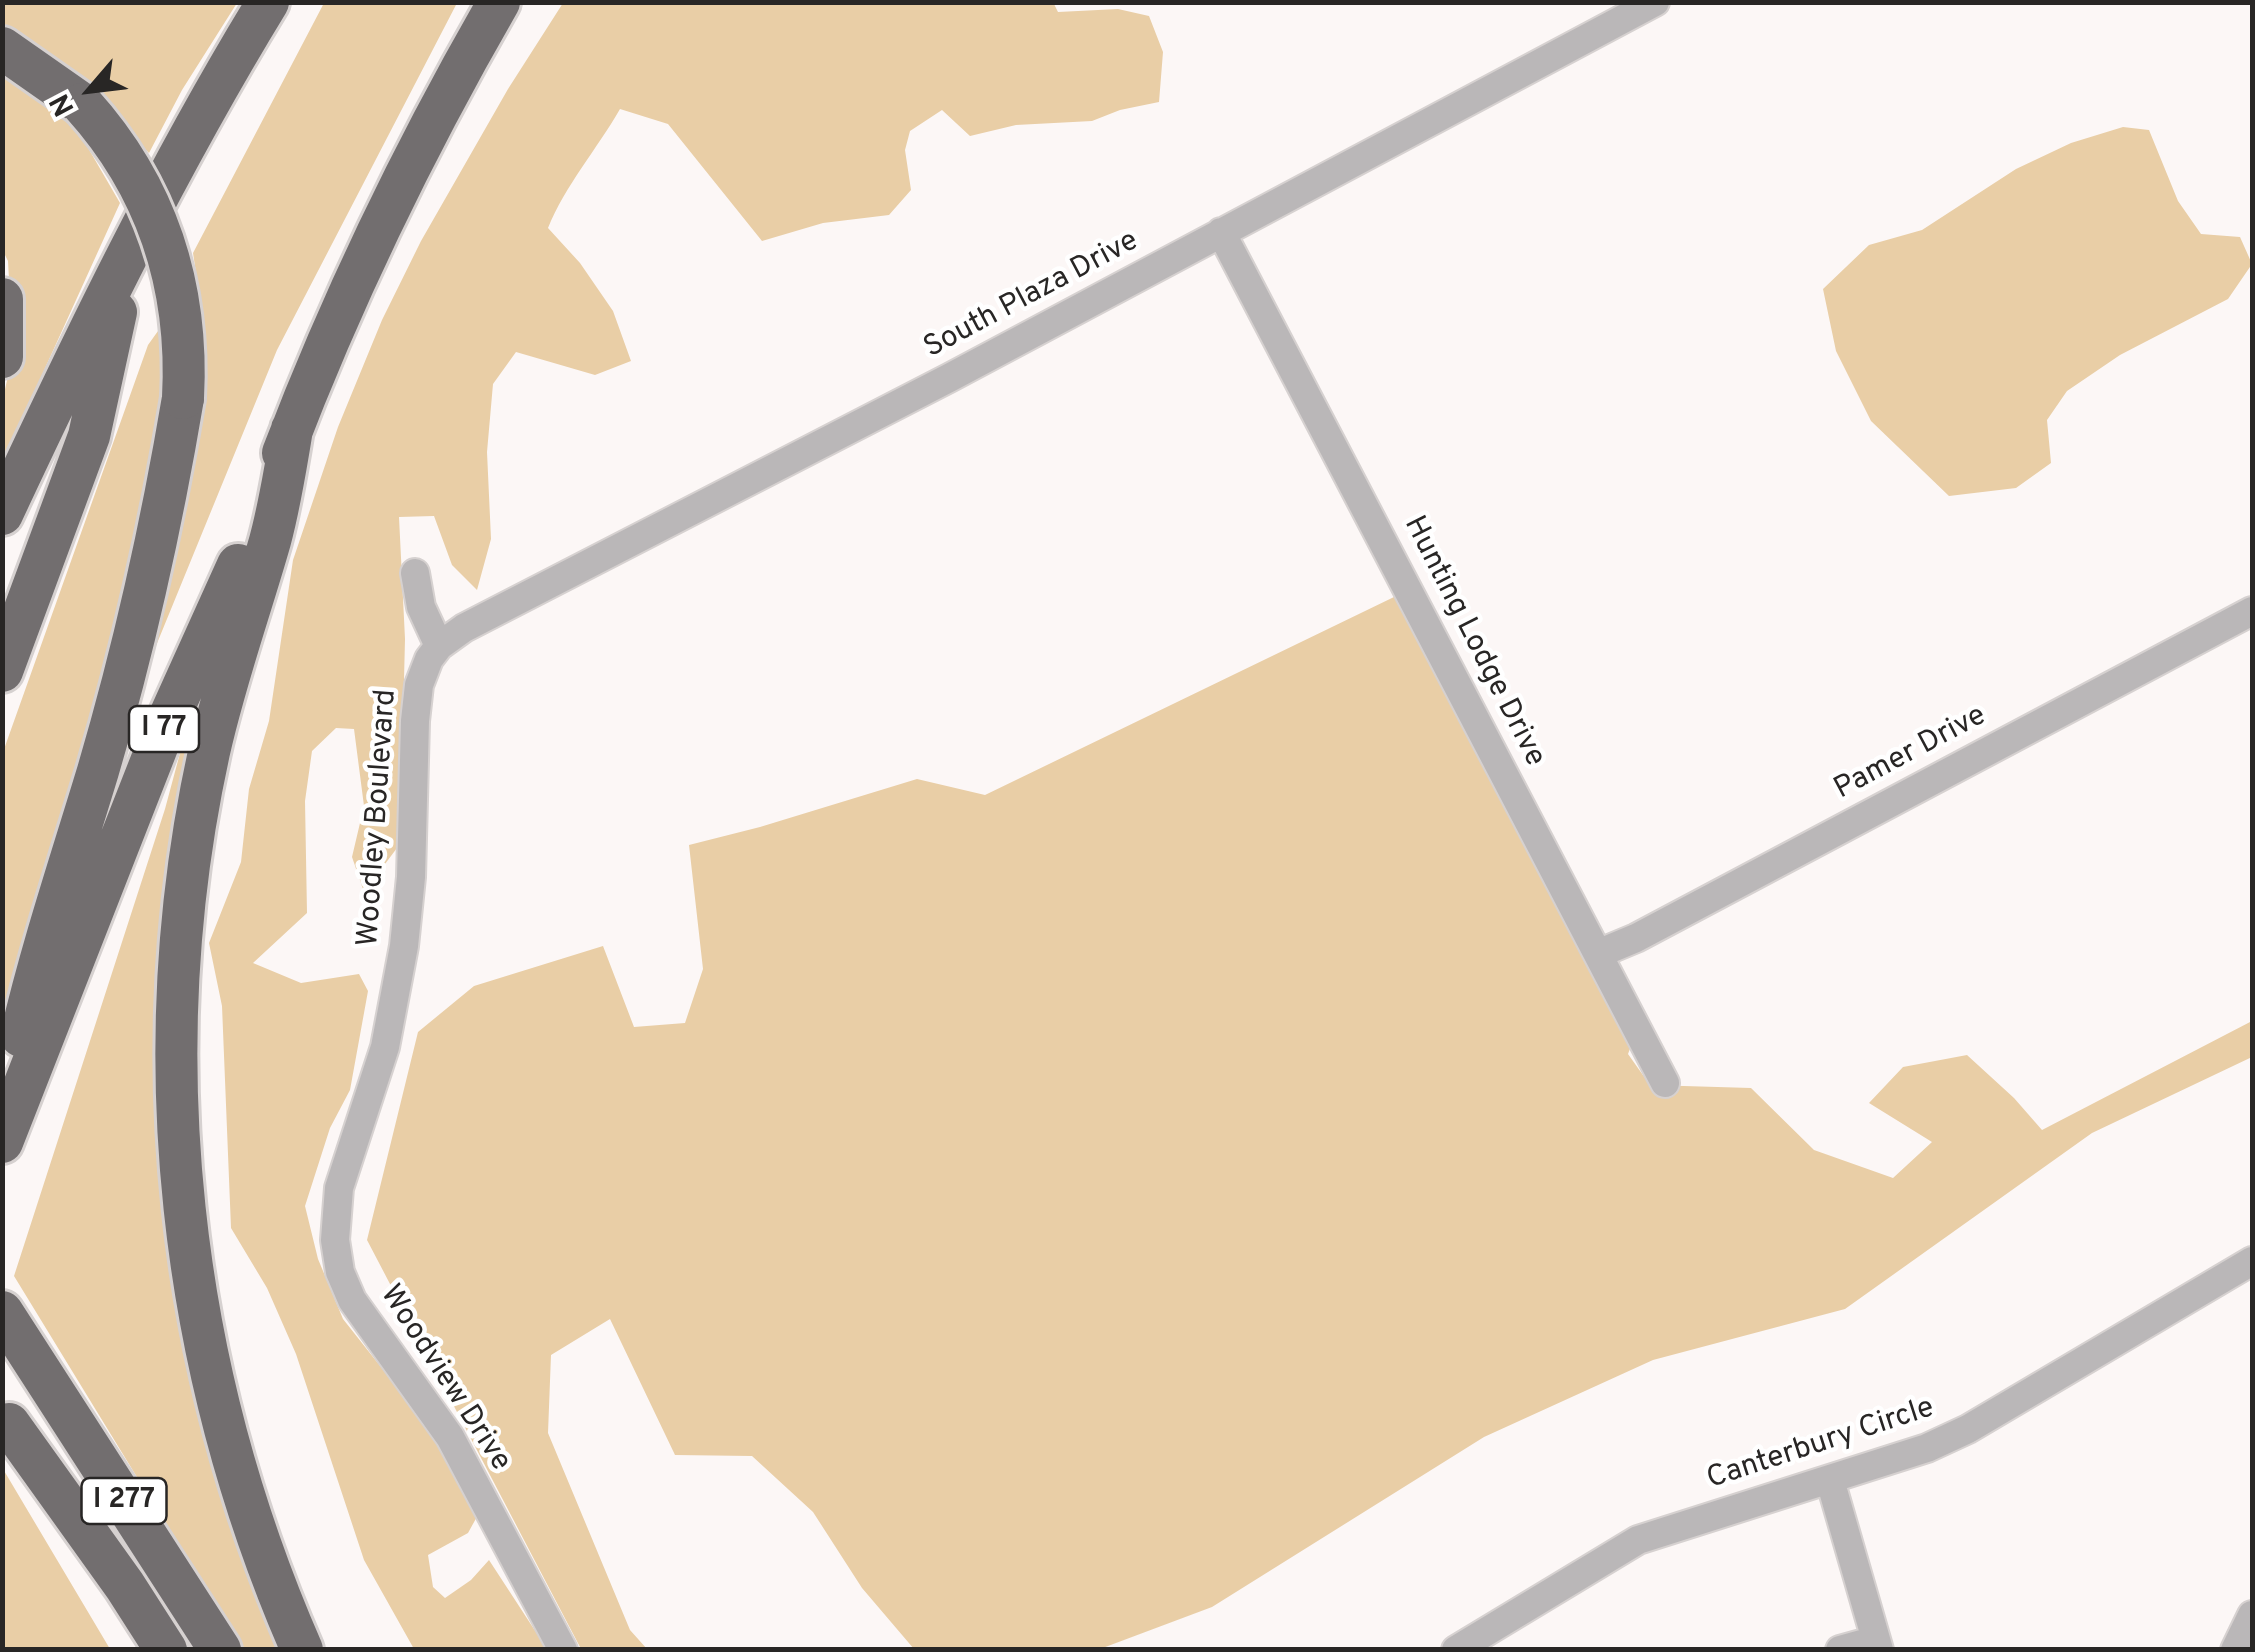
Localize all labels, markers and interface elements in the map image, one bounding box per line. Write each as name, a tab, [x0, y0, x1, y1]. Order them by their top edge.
north arrow	[40, 40, 140, 140]
text: N	[43, 87, 84, 121]
street label: South Plaza Drive	[919, 224, 1145, 368]
street label: Hunting Lodge Drive	[1394, 511, 1552, 773]
street label: Woodley Boulevard	[352, 688, 406, 948]
street label: Pamer Drive	[1829, 699, 1993, 809]
road number: I 77	[129, 706, 199, 752]
street label: Woodview Drive	[371, 1279, 517, 1479]
street label: Canterbury Circle	[1703, 1391, 1939, 1499]
road number: I 277	[82, 1478, 166, 1524]

